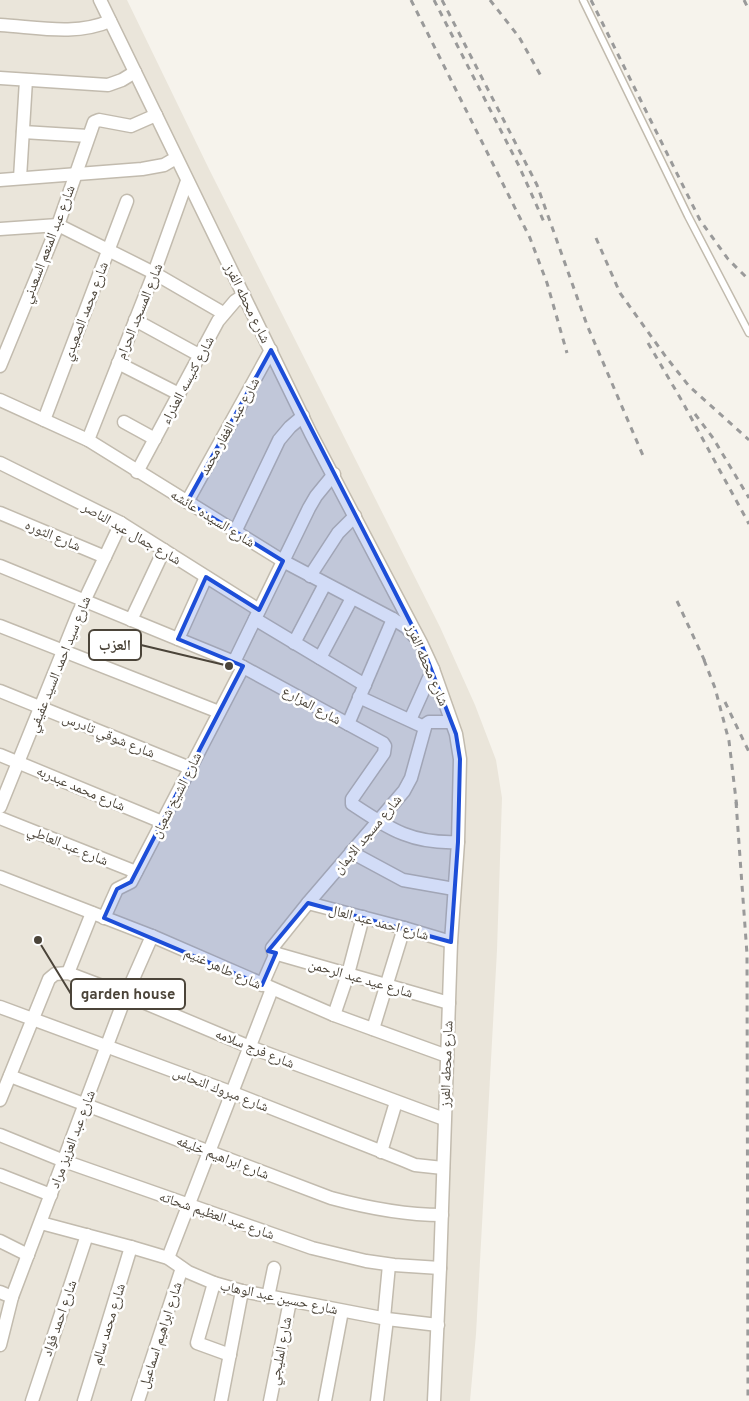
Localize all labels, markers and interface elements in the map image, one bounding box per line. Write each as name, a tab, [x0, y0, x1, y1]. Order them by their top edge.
street label: شارع عبد المنعم السعدني	[19, 183, 81, 307]
street label: شارع محمد الصعيدي	[60, 260, 115, 364]
street label: شارع محطه الفرز	[220, 260, 273, 346]
street label: شارع المسجد الحرام	[113, 261, 167, 362]
street label: شارع كنيسه العذراء	[158, 334, 219, 428]
street label: شارع عبد الغفار محمد	[196, 375, 264, 478]
street label: شارع السيده عائشه	[167, 487, 258, 552]
street label: شارع جمال عبد الناصر	[78, 499, 184, 570]
street label: شارع الثوره	[22, 517, 83, 556]
street label: شارع سيد احمد السيد عفيفي	[25, 594, 97, 736]
street label: شارع محطه الفرز	[401, 621, 451, 709]
callout: العزب	[89, 630, 141, 660]
text: العزب	[99, 637, 131, 656]
street label: شارع المزارع	[279, 683, 344, 729]
street label: شارع شوقي تادرس	[59, 710, 157, 764]
street label: شارع الشيخ شعبان	[148, 750, 206, 841]
street label: شارع محمد عبدربه	[34, 763, 127, 816]
street label: شارع مسجد الايمان	[330, 792, 406, 878]
street label: شارع عبد العاطي	[24, 822, 110, 872]
street label: شارع احمد عبد العال	[327, 902, 431, 945]
street label: شارع طاهر غنيم	[181, 945, 263, 994]
street label: شارع عيد عبد الرحمن	[306, 956, 415, 1002]
callout: garden house	[71, 979, 185, 1009]
text: garden house	[81, 986, 175, 1005]
street label: شارع محطه الفرز	[437, 1020, 458, 1109]
street label: شارع فرج سلامه	[212, 1026, 297, 1073]
street label: شارع مبروك النحاس	[170, 1064, 271, 1116]
street label: شارع عبد العزيز مراد	[47, 1088, 100, 1191]
street label: شارع ابراهيم خليفه	[174, 1133, 271, 1184]
street label: شارع عبد العظيم شحاته	[157, 1189, 276, 1244]
street label: شارع احمد فؤاد	[39, 1278, 81, 1359]
street label: شارع حسين عبد الوهاب	[218, 1278, 339, 1319]
street label: شارع ابراهيم اسماعيل	[136, 1280, 187, 1391]
street label: شارع محمد سالم	[89, 1282, 130, 1367]
street label: شارع المليجي	[267, 1316, 298, 1387]

